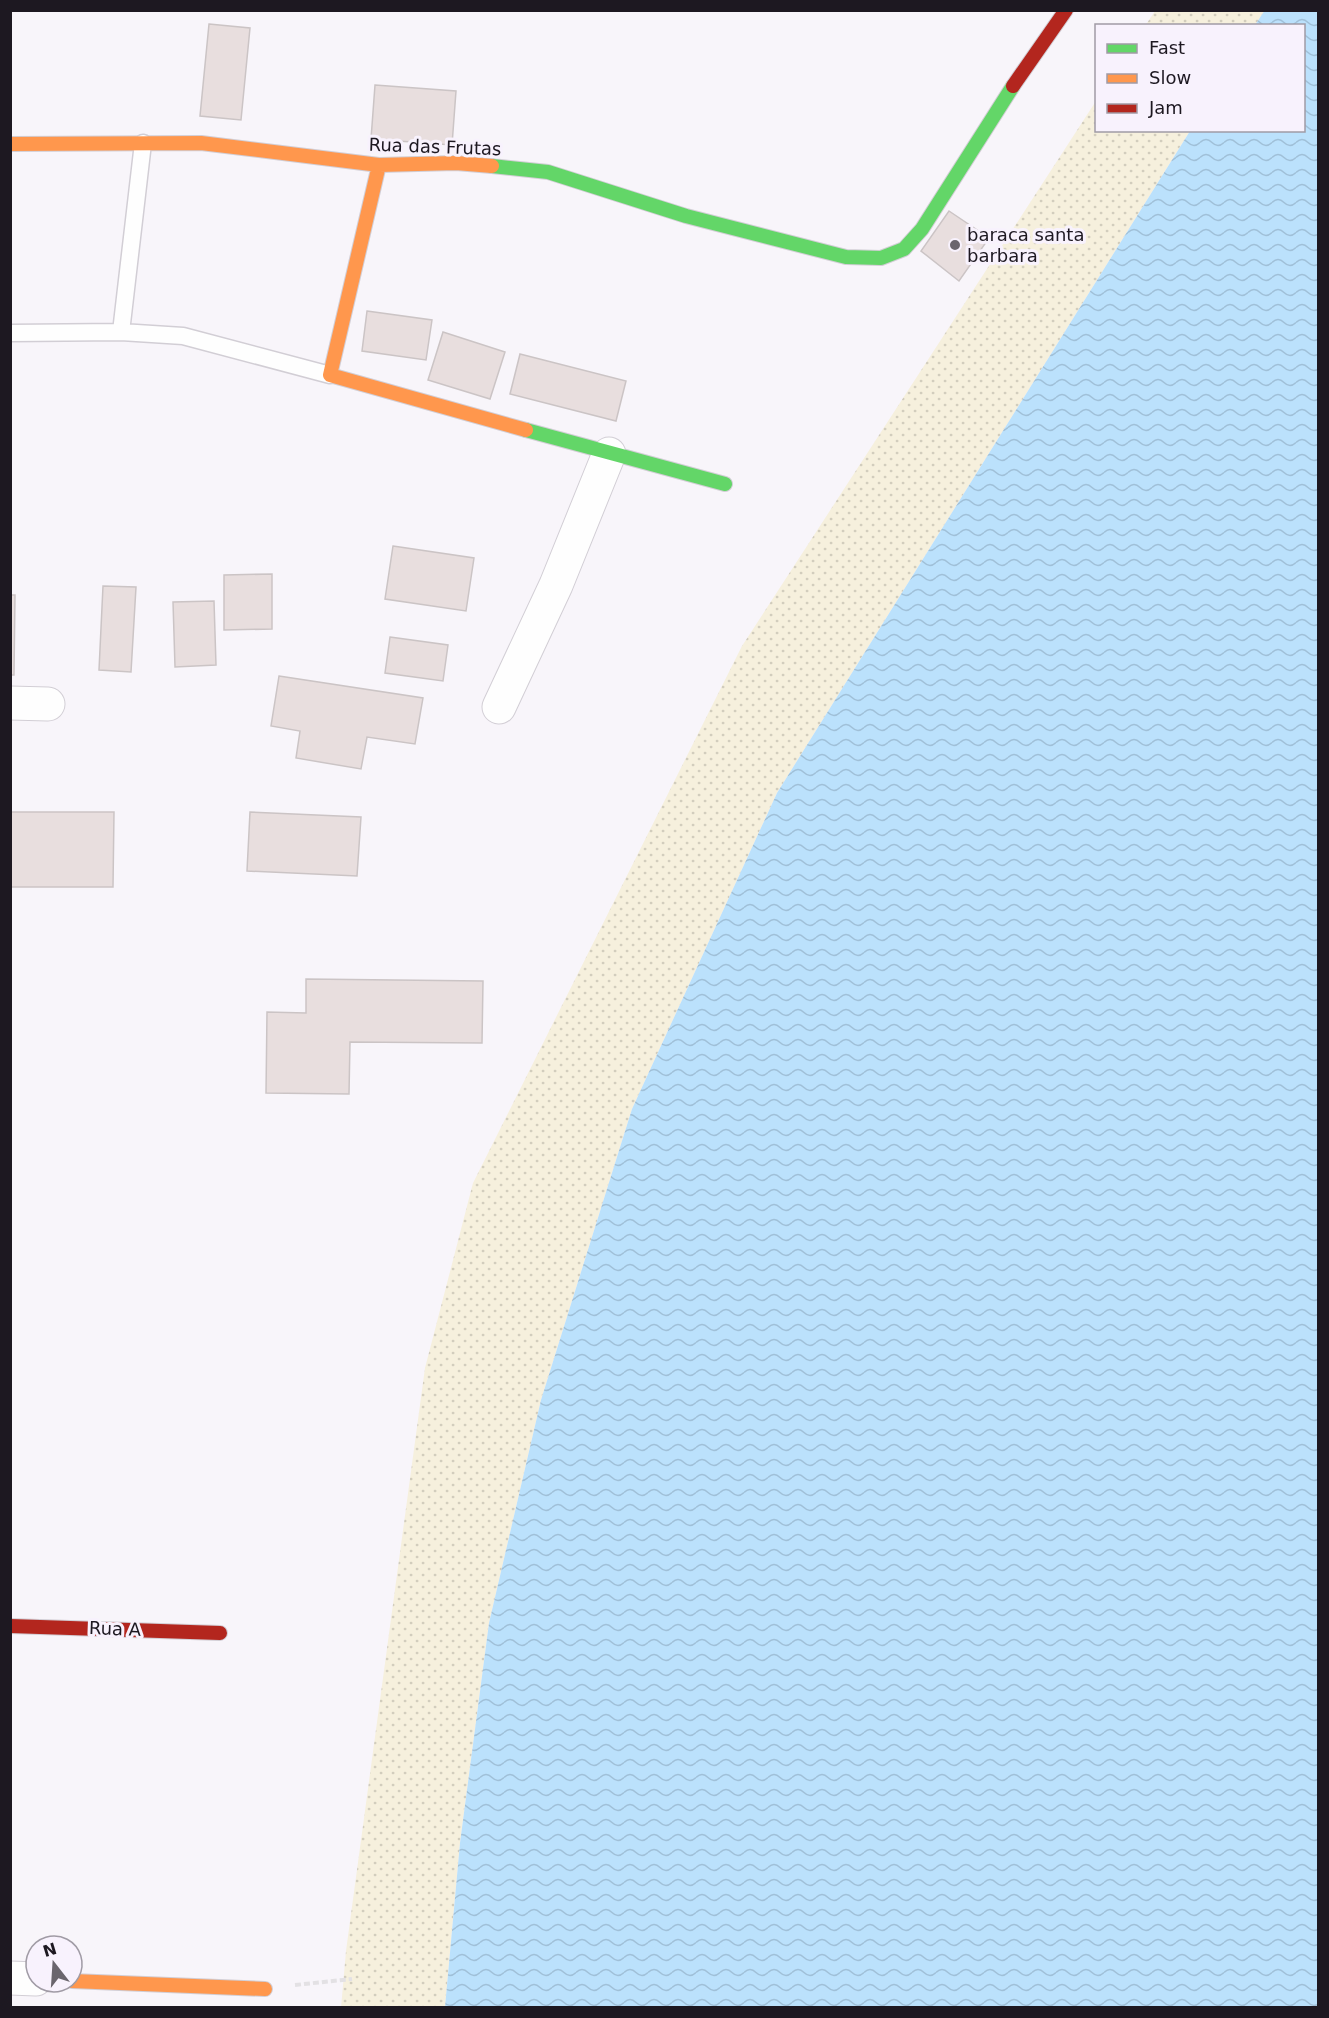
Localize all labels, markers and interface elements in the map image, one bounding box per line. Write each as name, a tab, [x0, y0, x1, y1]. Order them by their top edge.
legend	[1095, 24, 1305, 132]
text: Fast	[1149, 37, 1185, 58]
text: Slow	[1149, 67, 1191, 88]
text: Jam	[1148, 97, 1183, 118]
street label: Rua das Frutas	[368, 134, 502, 159]
place label: baraca santa barbara	[967, 224, 1084, 266]
marker: baraca santa barbara	[948, 238, 962, 252]
street label: Rua A	[89, 1617, 142, 1640]
north arrow	[24, 1934, 84, 1994]
text: N	[41, 1939, 59, 1961]

